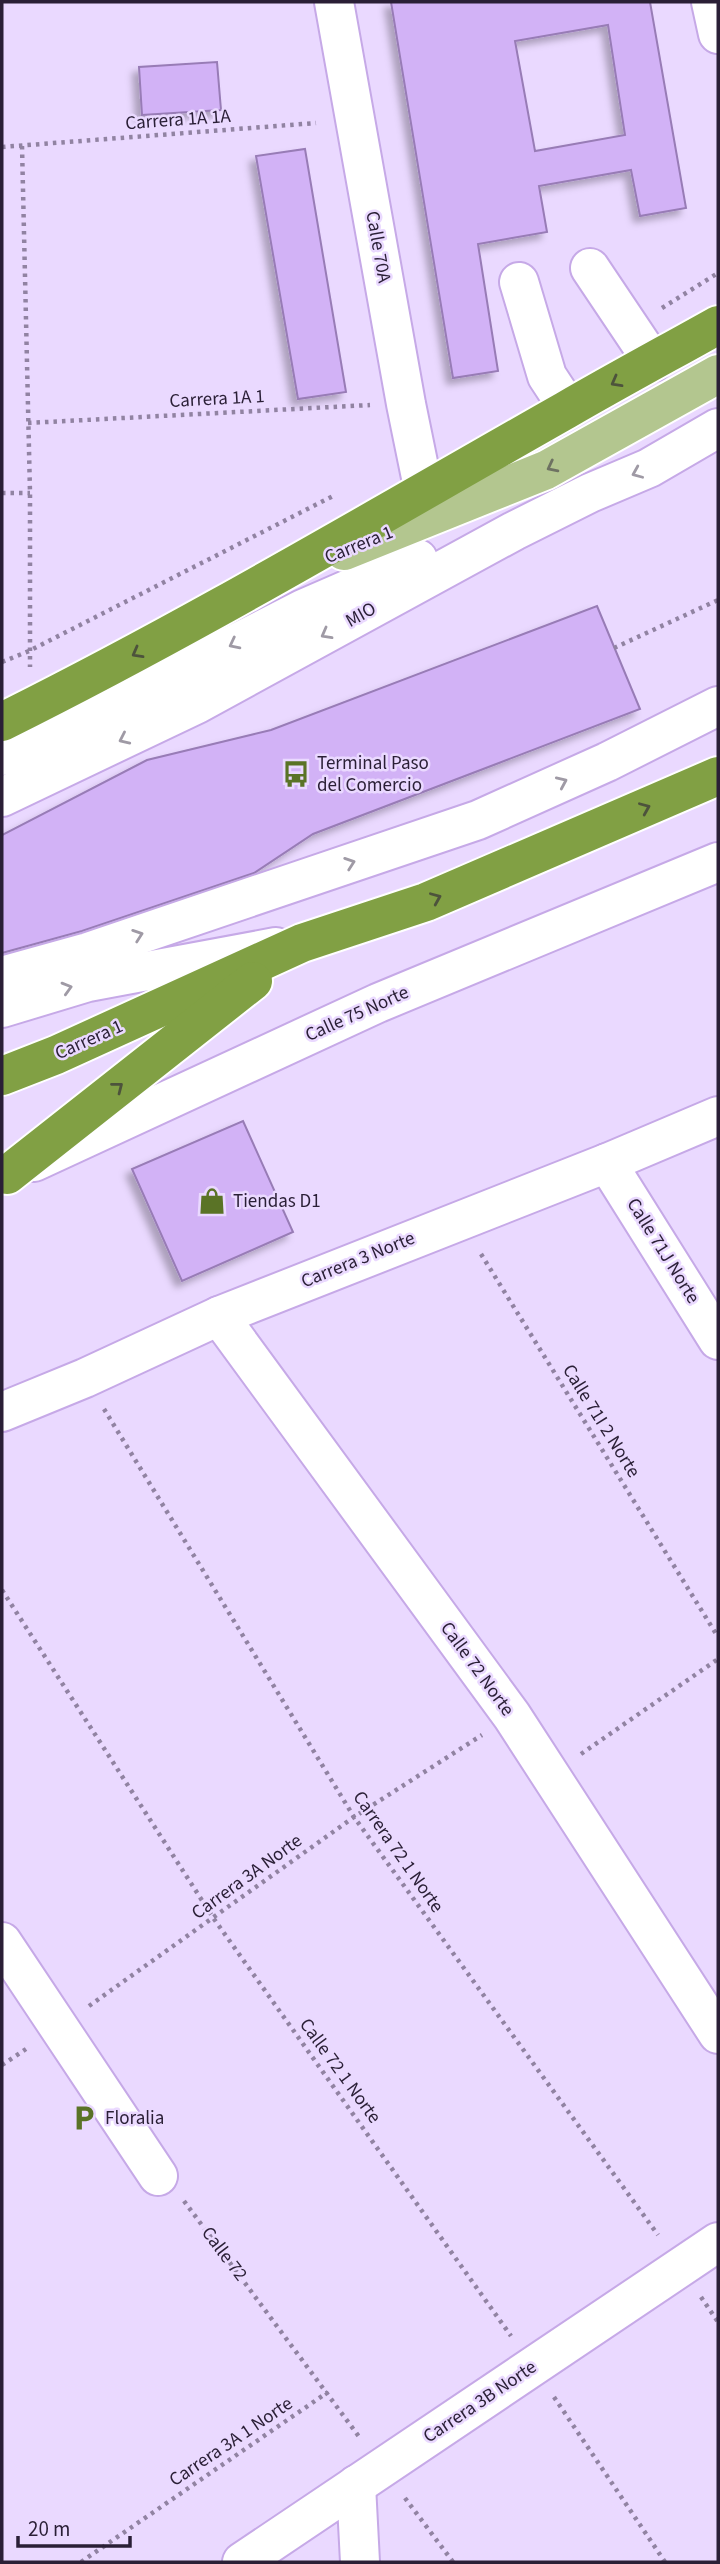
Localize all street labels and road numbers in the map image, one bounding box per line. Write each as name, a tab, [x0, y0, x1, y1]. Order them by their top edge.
street label: Carrera 1A 1A	[124, 103, 232, 137]
street label: Calle 70A	[358, 209, 398, 286]
street label: Carrera 1A 1	[169, 383, 265, 415]
street label: Carrera 1	[321, 519, 397, 571]
street label: MIO	[341, 596, 381, 634]
street label: Calle 75 Norte	[301, 979, 413, 1049]
street label: Carrera 1	[51, 1013, 127, 1067]
street label: Calle 71J Norte	[620, 1193, 706, 1309]
street label: Carrera 3 Norte	[297, 1225, 419, 1295]
street label: Calle 71I 2 Norte	[555, 1359, 647, 1483]
street label: Calle 72 Norte	[434, 1616, 520, 1722]
street label: Carrera 72 1 Norte	[346, 1786, 450, 1918]
street label: Carrera 3A Norte	[186, 1828, 308, 1926]
street label: Calle 72 1 Norte	[293, 2013, 387, 2129]
street label: Calle 72	[194, 2221, 254, 2287]
street label: Carrera 3B Norte	[418, 2354, 542, 2450]
street label: Carrera 3A 1 Norte	[164, 2391, 298, 2493]

